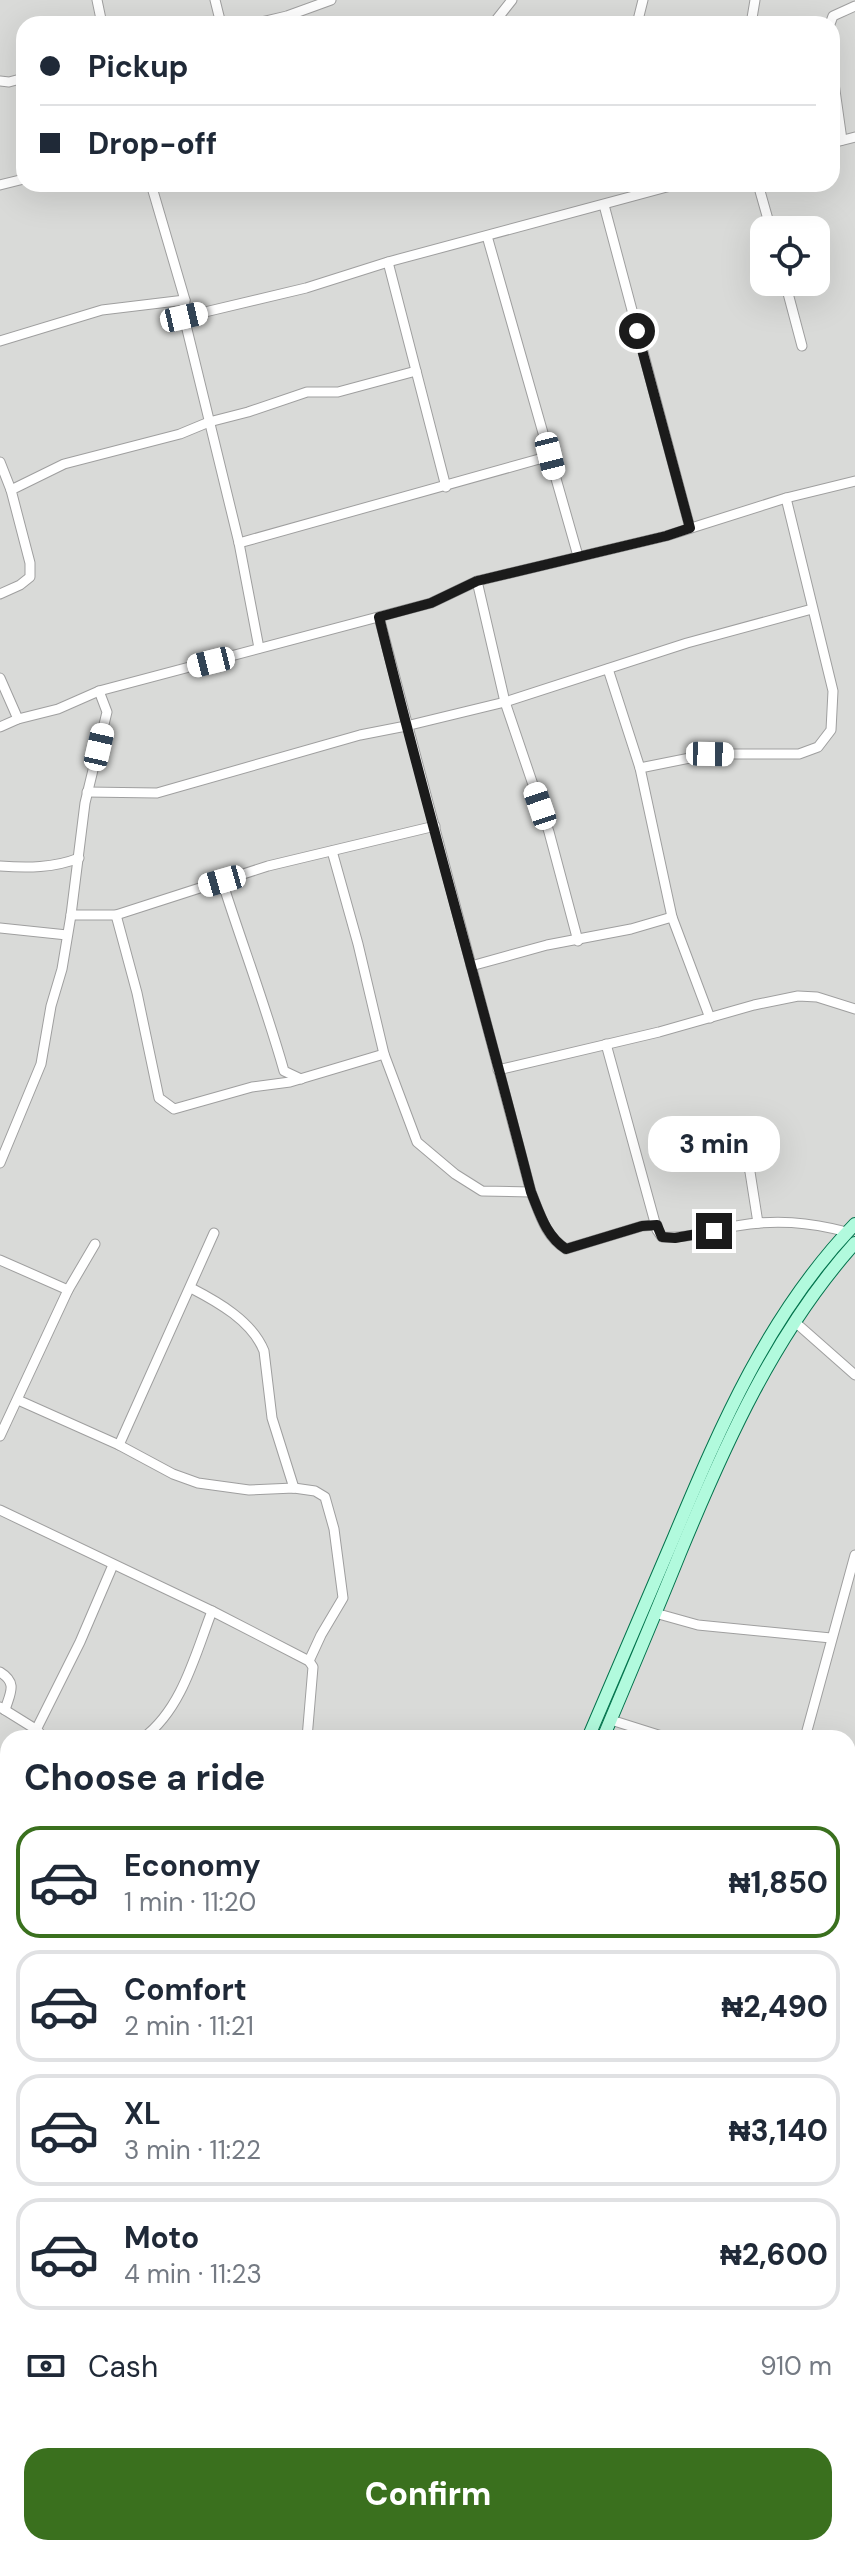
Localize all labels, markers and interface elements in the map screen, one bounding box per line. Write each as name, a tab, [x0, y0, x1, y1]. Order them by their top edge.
text: Pickup	[88, 47, 188, 86]
text: Drop-off	[88, 124, 217, 163]
map controls	[750, 216, 830, 296]
button: locate	[750, 216, 830, 296]
car	[158, 300, 210, 334]
route start	[619, 313, 655, 349]
car	[533, 430, 567, 482]
car	[185, 645, 237, 679]
car	[82, 721, 116, 773]
car	[686, 742, 734, 766]
car	[521, 779, 559, 833]
car	[196, 863, 248, 899]
callout: 3 min	[648, 1115, 780, 1171]
text: 3 min	[679, 1127, 749, 1161]
route end	[696, 1213, 732, 1249]
text: Choose a ride	[24, 1754, 265, 1801]
icon: car	[28, 1846, 100, 1918]
text: Economy	[124, 1846, 261, 1885]
text: ₦1,850	[729, 1863, 828, 1902]
text: 1 min · 11:20	[124, 1885, 256, 1919]
icon: car	[28, 1970, 100, 2042]
text: Comfort	[124, 1970, 247, 2009]
text: ₦2,490	[722, 1987, 828, 2026]
text: 2 min · 11:21	[124, 2009, 254, 2043]
icon: car	[28, 2094, 100, 2166]
text: XL	[124, 2094, 161, 2133]
text: ₦3,140	[729, 2111, 828, 2150]
text: 3 min · 11:22	[124, 2133, 261, 2167]
icon: car	[28, 2218, 100, 2290]
text: Moto	[124, 2218, 199, 2257]
text: ₦2,600	[720, 2235, 828, 2274]
text: 4 min · 11:23	[124, 2257, 262, 2291]
icon: cash	[24, 2344, 68, 2388]
text: Cash	[88, 2347, 158, 2386]
text: 910 m	[760, 2349, 832, 2383]
button: Confirm	[24, 2448, 832, 2540]

